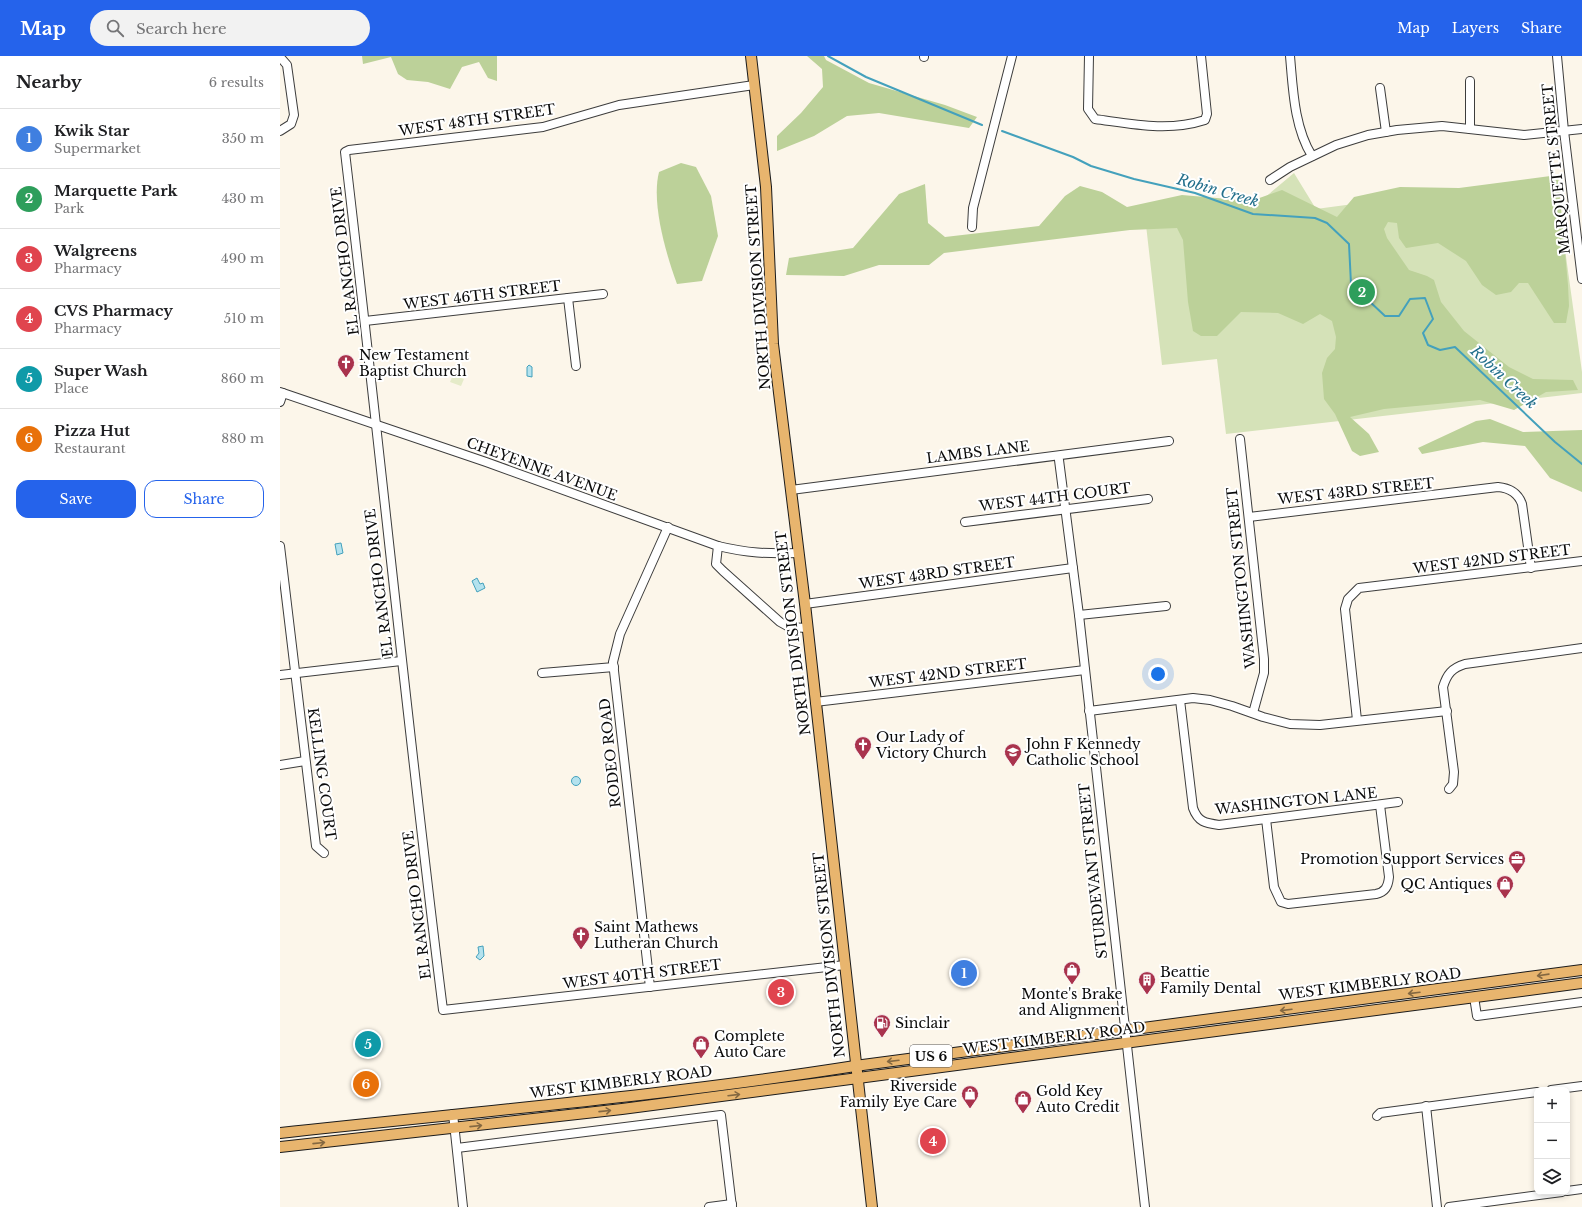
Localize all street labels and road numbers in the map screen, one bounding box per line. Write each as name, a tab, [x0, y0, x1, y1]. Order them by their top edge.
street label: MARQUETTE STREET	[1538, 83, 1574, 255]
street label: WEST 48TH STREET	[396, 100, 557, 140]
street label: NORTH DIVISION STREET	[742, 183, 774, 391]
street label: EL RANCHO DRIVE	[327, 186, 363, 336]
street label: WEST 46TH STREET	[401, 276, 562, 314]
street label: CHEYENNE AVENUE	[464, 433, 620, 505]
street label: LAMBS LANE	[925, 437, 1031, 467]
street label: WEST 43RD STREET	[1276, 474, 1435, 508]
street label: WEST 44TH COURT	[977, 479, 1132, 515]
street label: WASHINGTON STREET	[1223, 487, 1260, 670]
street label: EL RANCHO DRIVE	[361, 508, 397, 658]
street label: NORTH DIVISION STREET	[771, 530, 815, 736]
street label: WEST 42ND STREET	[1411, 540, 1572, 578]
street label: WEST 43RD STREET	[857, 553, 1016, 593]
street label: WEST 42ND STREET	[867, 654, 1028, 692]
street label: RODEO ROAD	[595, 697, 625, 809]
street label: KELLING COURT	[304, 706, 340, 842]
street label: STURDEVANT STREET	[1075, 782, 1111, 960]
street label: WASHINGTON LANE	[1213, 784, 1378, 819]
street label: EL RANCHO DRIVE	[399, 830, 435, 980]
street label: NORTH DIVISION STREET	[809, 851, 849, 1059]
street label: WEST 40TH STREET	[561, 955, 722, 993]
street label: WEST KIMBERLY ROAD	[1277, 964, 1462, 1004]
street label: WEST KIMBERLY ROAD	[961, 1018, 1146, 1058]
road number: US 6	[910, 1045, 952, 1067]
street label: WEST KIMBERLY ROAD	[528, 1062, 713, 1102]

